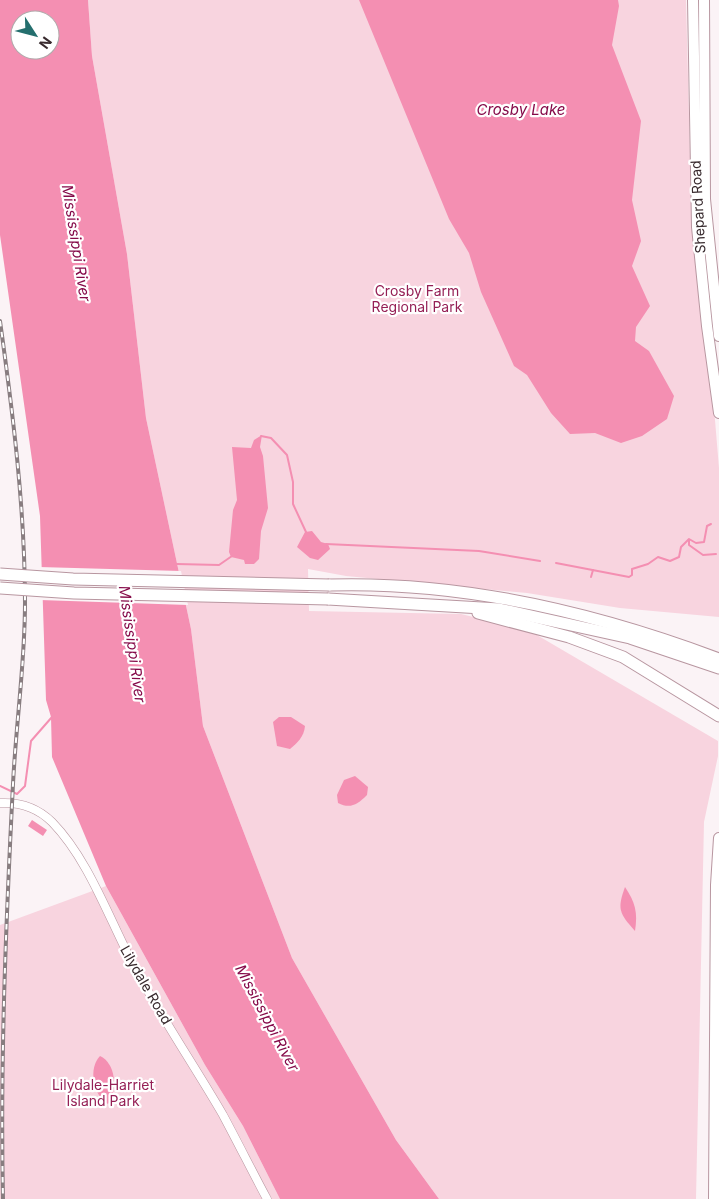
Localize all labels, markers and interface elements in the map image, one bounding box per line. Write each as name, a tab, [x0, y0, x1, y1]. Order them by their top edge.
north arrow	[10, 10, 60, 60]
text: N	[36, 34, 56, 52]
water label: Crosby Lake	[476, 100, 566, 119]
street label: Shepard Road	[687, 160, 708, 254]
water label: Mississippi River	[58, 183, 95, 303]
park label: Crosby Farm Regional Park	[372, 282, 463, 315]
water label: Mississippi River	[115, 584, 150, 704]
street label: Lilydale Road	[117, 942, 176, 1027]
water label: Mississippi River	[231, 961, 304, 1075]
park label: Lilydale-Harriet Island Park	[52, 1076, 154, 1109]

